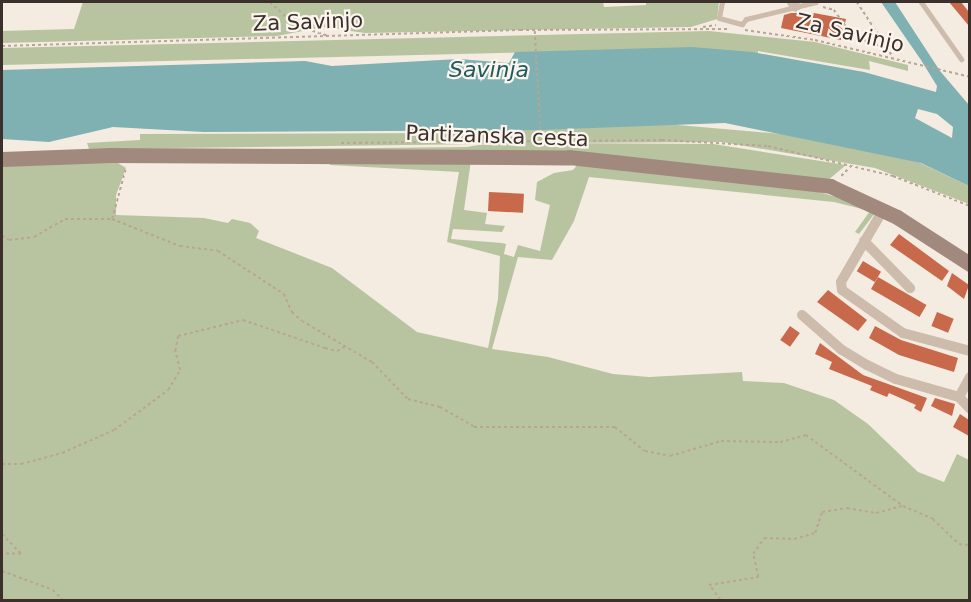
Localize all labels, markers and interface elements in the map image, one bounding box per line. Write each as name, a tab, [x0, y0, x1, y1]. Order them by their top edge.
street label: Za Savinjo	[252, 7, 364, 37]
street label: Za Savinjo	[793, 8, 907, 58]
water label: Savinja	[449, 57, 529, 83]
street label: Partizanska cesta	[405, 120, 589, 152]

